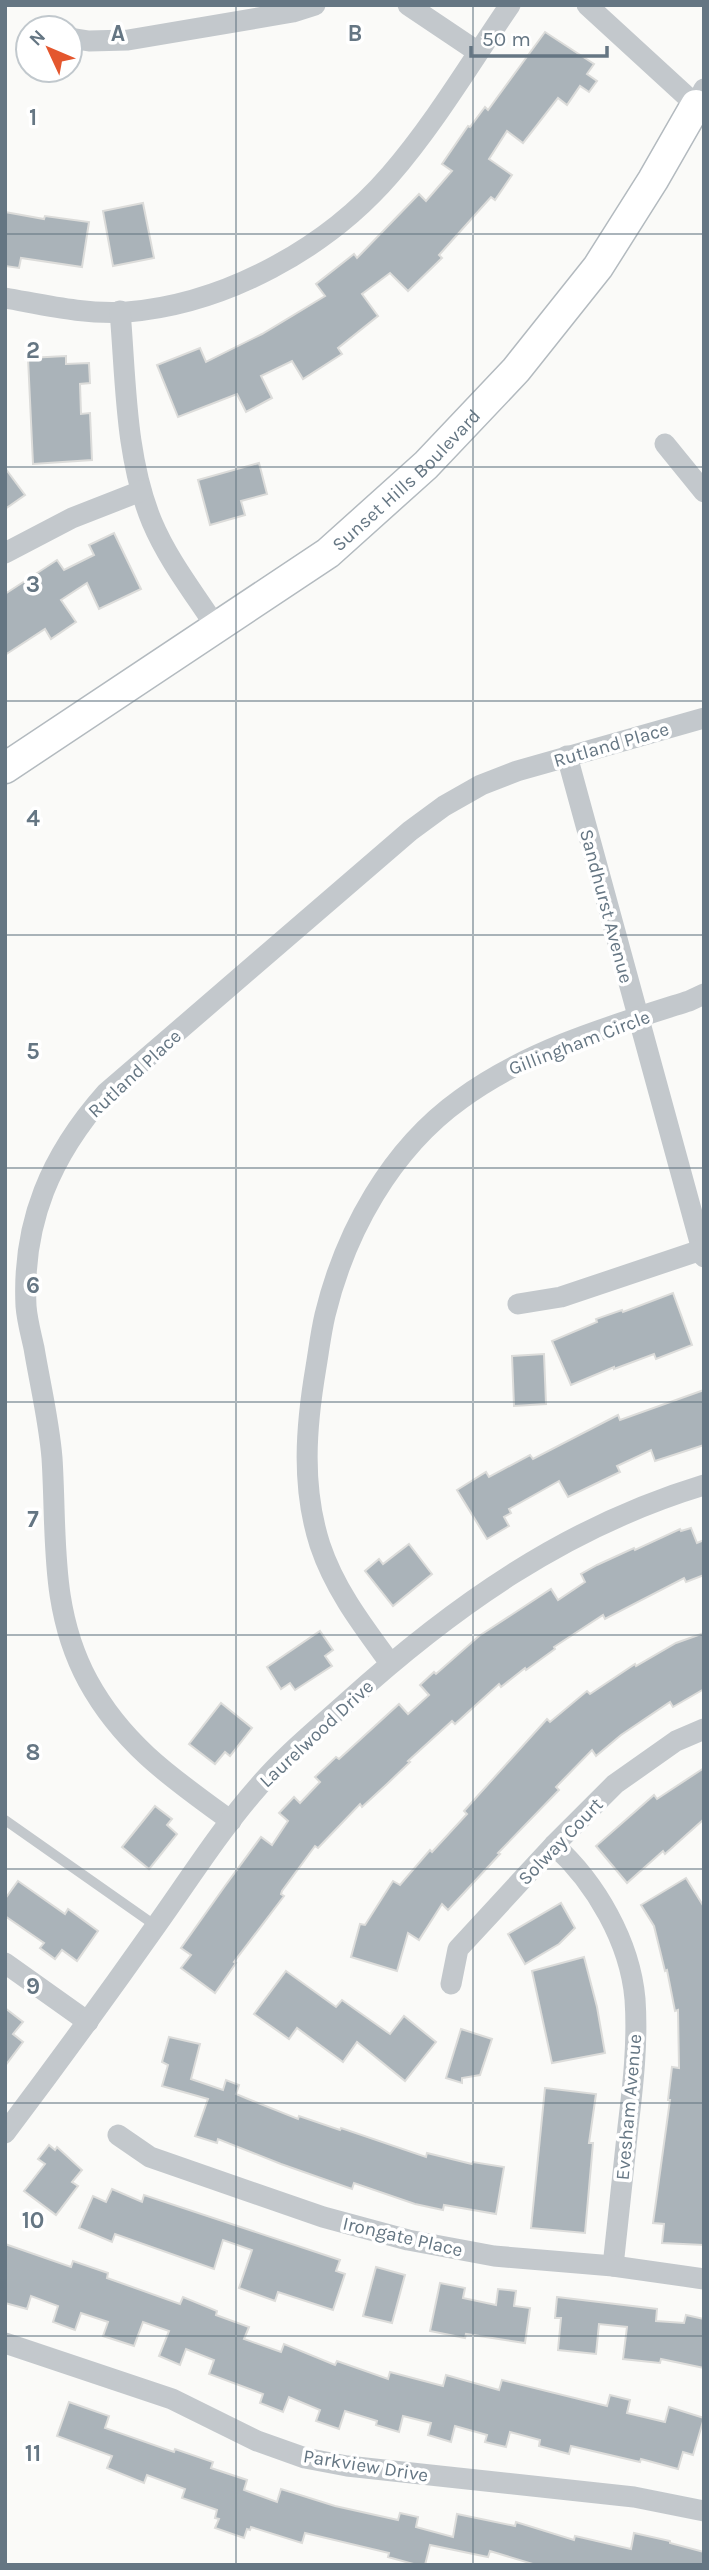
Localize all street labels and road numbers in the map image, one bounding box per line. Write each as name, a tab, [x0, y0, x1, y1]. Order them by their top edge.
street label: Sunset Hills Boulevard	[328, 405, 485, 556]
street label: Rutland Place	[551, 718, 672, 772]
street label: Sandhurst Avenue	[575, 827, 637, 986]
street label: Gillingham Circle	[506, 1006, 653, 1080]
street label: Rutland Place	[84, 1025, 186, 1122]
street label: Laurelwood Drive	[255, 1675, 378, 1792]
street label: Solway Court	[514, 1794, 608, 1890]
street label: Evesham Avenue	[612, 2033, 646, 2181]
street label: Irongate Place	[341, 2212, 465, 2261]
street label: Parkview Drive	[302, 2445, 430, 2487]

